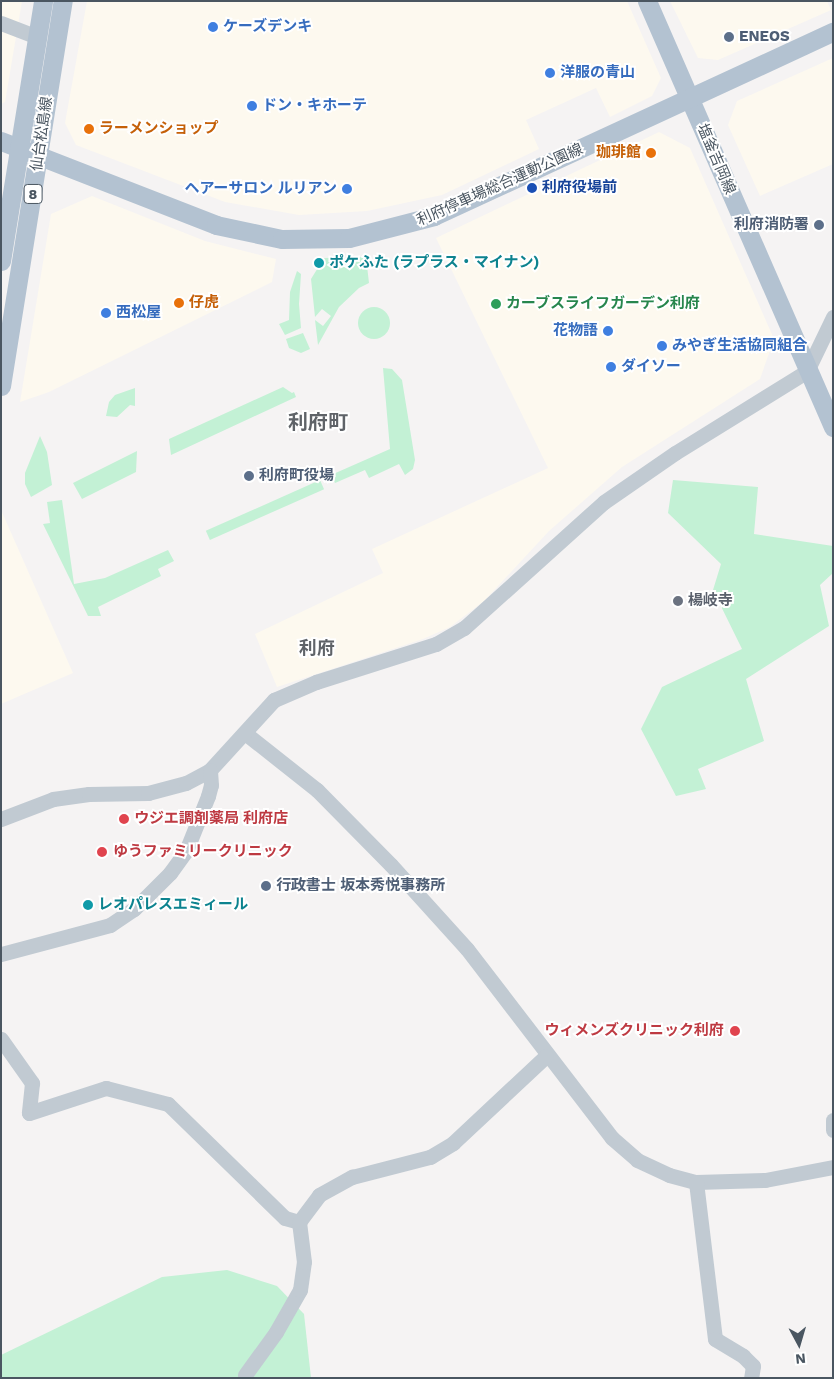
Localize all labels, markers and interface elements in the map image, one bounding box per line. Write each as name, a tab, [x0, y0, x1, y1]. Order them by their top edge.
place label: ケーズデンキ	[223, 18, 313, 36]
marker: ケーズデンキ	[207, 21, 219, 33]
place label: ENEOS	[739, 28, 790, 46]
marker: ENEOS	[723, 31, 735, 43]
place label: 洋服の青山	[560, 64, 635, 82]
marker: 洋服の青山	[544, 67, 556, 79]
street label: 仙台松島線	[28, 96, 56, 172]
place label: ドン・キホーテ	[262, 97, 367, 115]
marker: ドン・キホーテ	[246, 100, 258, 112]
place label: ラーメンショップ	[99, 120, 219, 138]
street label: 塩釜吉岡線	[693, 121, 739, 197]
marker: ラーメンショップ	[83, 123, 95, 135]
street label: 利府停車場総合運動公園線	[414, 140, 586, 230]
place label: 珈琲館	[596, 144, 641, 162]
marker: 珈琲館	[645, 147, 657, 159]
place label: 利府役場前	[542, 179, 617, 197]
place label: ヘアーサロン ルリアン	[184, 180, 337, 198]
road number: 8	[23, 182, 43, 205]
marker: 利府役場前	[526, 182, 538, 194]
marker: ヘアーサロン ルリアン	[341, 183, 353, 195]
place label: 利府消防署	[734, 216, 809, 234]
marker: 利府消防署	[813, 219, 825, 231]
place label: ポケふた (ラプラス・マイナン)	[329, 254, 540, 272]
marker: ポケふた (ラプラス・マイナン)	[313, 257, 325, 269]
place label: 仔虎	[189, 294, 219, 312]
place label: カーブスライフガーデン利府	[506, 295, 701, 313]
marker: 仔虎	[173, 297, 185, 309]
marker: カーブスライフガーデン利府	[490, 298, 502, 310]
place label: 西松屋	[116, 304, 161, 322]
marker: 西松屋	[100, 307, 112, 319]
place label: 花物語	[553, 322, 598, 340]
marker: 花物語	[602, 325, 614, 337]
place label: みやぎ生活協同組合	[672, 337, 807, 355]
marker: みやぎ生活協同組合	[656, 340, 668, 352]
place label: ダイソー	[621, 358, 681, 376]
marker: ダイソー	[605, 361, 617, 373]
district label: 利府町	[288, 410, 348, 434]
place label: 利府町役場	[259, 467, 334, 485]
marker: 利府町役場	[243, 470, 255, 482]
place label: 楊岐寺	[688, 592, 733, 610]
marker: 楊岐寺	[672, 595, 684, 607]
district label: 利府	[299, 637, 335, 659]
place label: ウジエ調剤薬局 利府店	[134, 810, 288, 828]
marker: ウジエ調剤薬局 利府店	[118, 813, 130, 825]
place label: ゆうファミリークリニック	[113, 843, 293, 861]
marker: ゆうファミリークリニック	[95, 845, 109, 859]
place label: 行政書士 坂本秀悦事務所	[276, 877, 445, 895]
marker: 行政書士 坂本秀悦事務所	[260, 880, 272, 892]
place label: レオパレスエミィール	[98, 896, 248, 914]
marker: レオパレスエミィール	[82, 899, 94, 911]
place label: ウィメンズクリニック利府	[544, 1022, 724, 1040]
marker: ウィメンズクリニック利府	[728, 1024, 742, 1038]
north arrow	[774, 1319, 824, 1369]
text: N	[795, 1350, 807, 1367]

